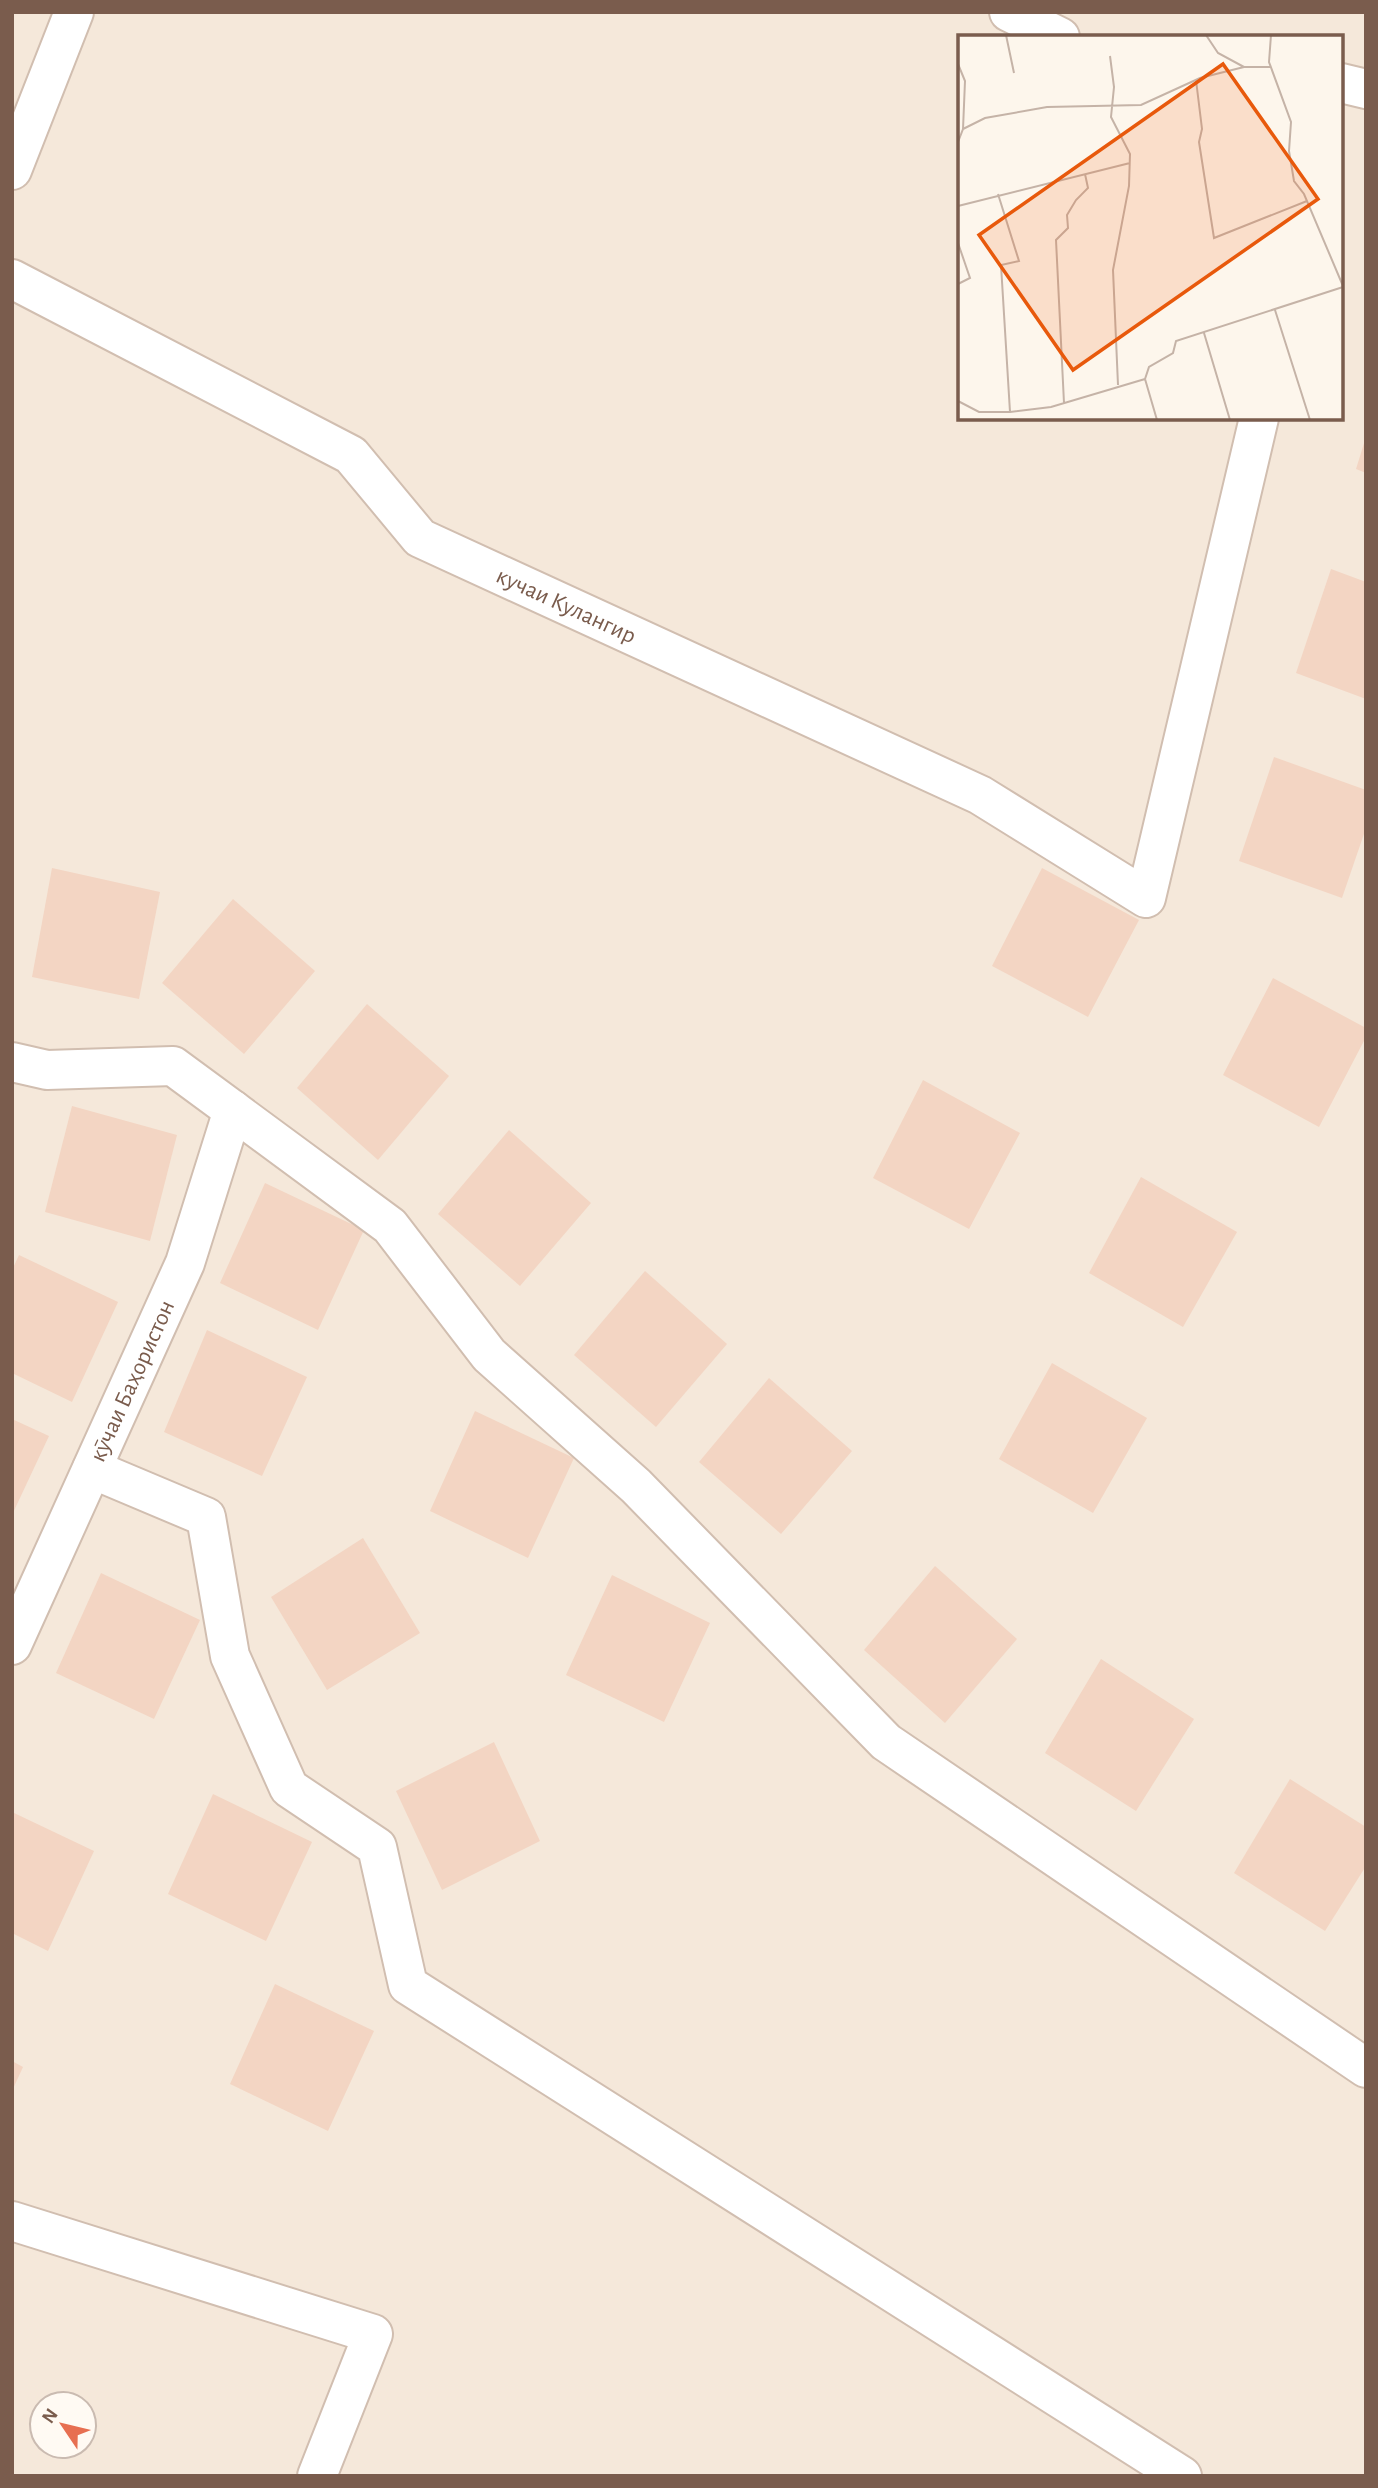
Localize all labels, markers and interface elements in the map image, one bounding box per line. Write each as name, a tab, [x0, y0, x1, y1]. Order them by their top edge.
inset map	[958, 35, 1343, 420]
street label: кучаи Кулангир	[493, 564, 639, 648]
street label: кӯчаи Баҳористон	[86, 1297, 179, 1466]
north arrow	[28, 2390, 98, 2460]
text: N	[39, 2405, 62, 2427]

